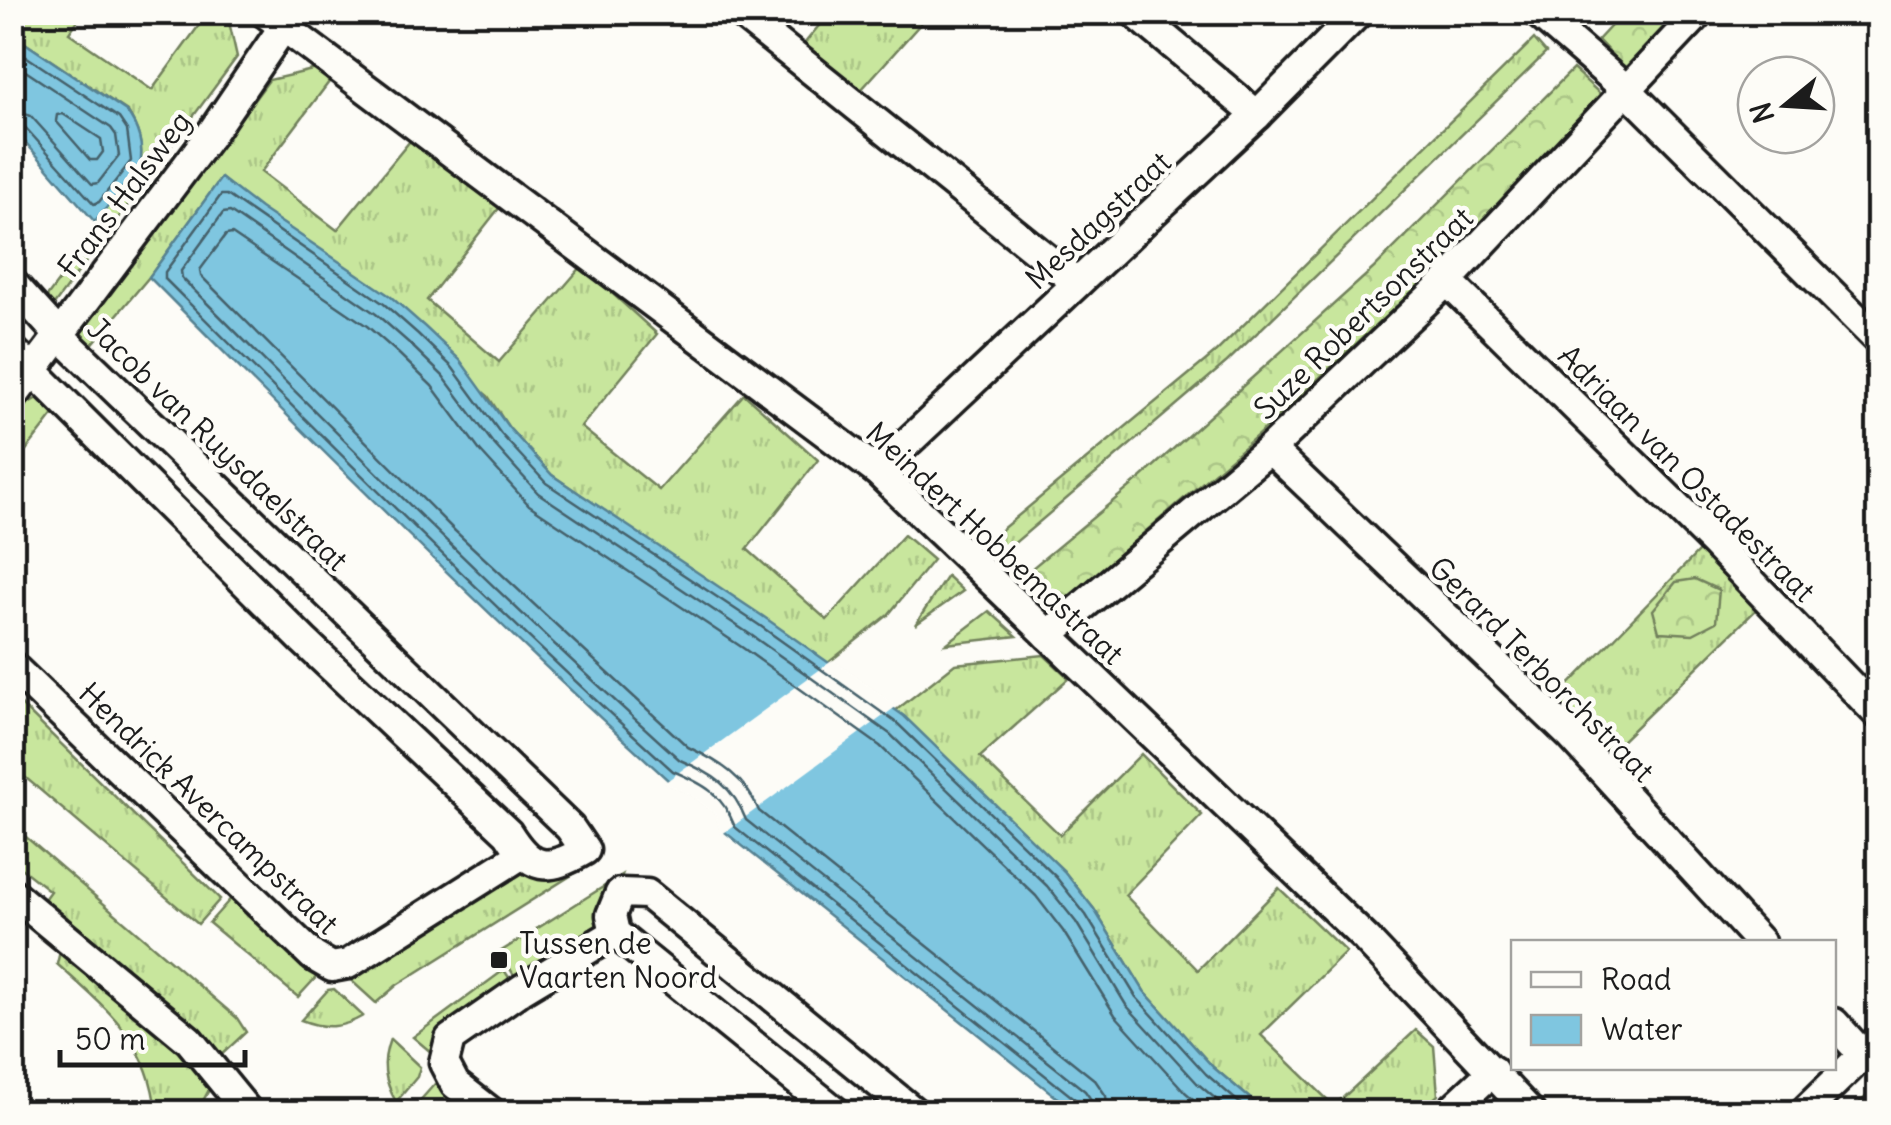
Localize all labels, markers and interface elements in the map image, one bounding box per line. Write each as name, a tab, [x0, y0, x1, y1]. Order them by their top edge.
north arrow	[1736, 55, 1836, 155]
text: N	[1742, 98, 1782, 127]
street label: Frans Halsweg	[49, 103, 199, 285]
street label: Mesdagstraat	[1017, 143, 1179, 297]
street label: Suze Robertsonstraat	[1246, 199, 1480, 427]
street label: Jacob van Ruysdaelstraat	[80, 309, 356, 579]
street label: Adriaan van Ostadestraat	[1550, 336, 1824, 610]
street label: Meindert Hobbemastraat	[858, 414, 1132, 672]
street label: Gerard Terborchstraat	[1421, 548, 1663, 790]
street label: Hendrick Avercampstraat	[71, 674, 347, 942]
place label: Tussen de Vaarten Noord	[519, 924, 717, 996]
legend	[1511, 940, 1836, 1070]
marker: Tussen de Vaarten Noord	[488, 949, 510, 971]
text: Road	[1601, 960, 1671, 998]
scale bar	[60, 1005, 245, 1067]
text: Water	[1601, 1010, 1683, 1048]
text: 50 m	[75, 1020, 145, 1058]

